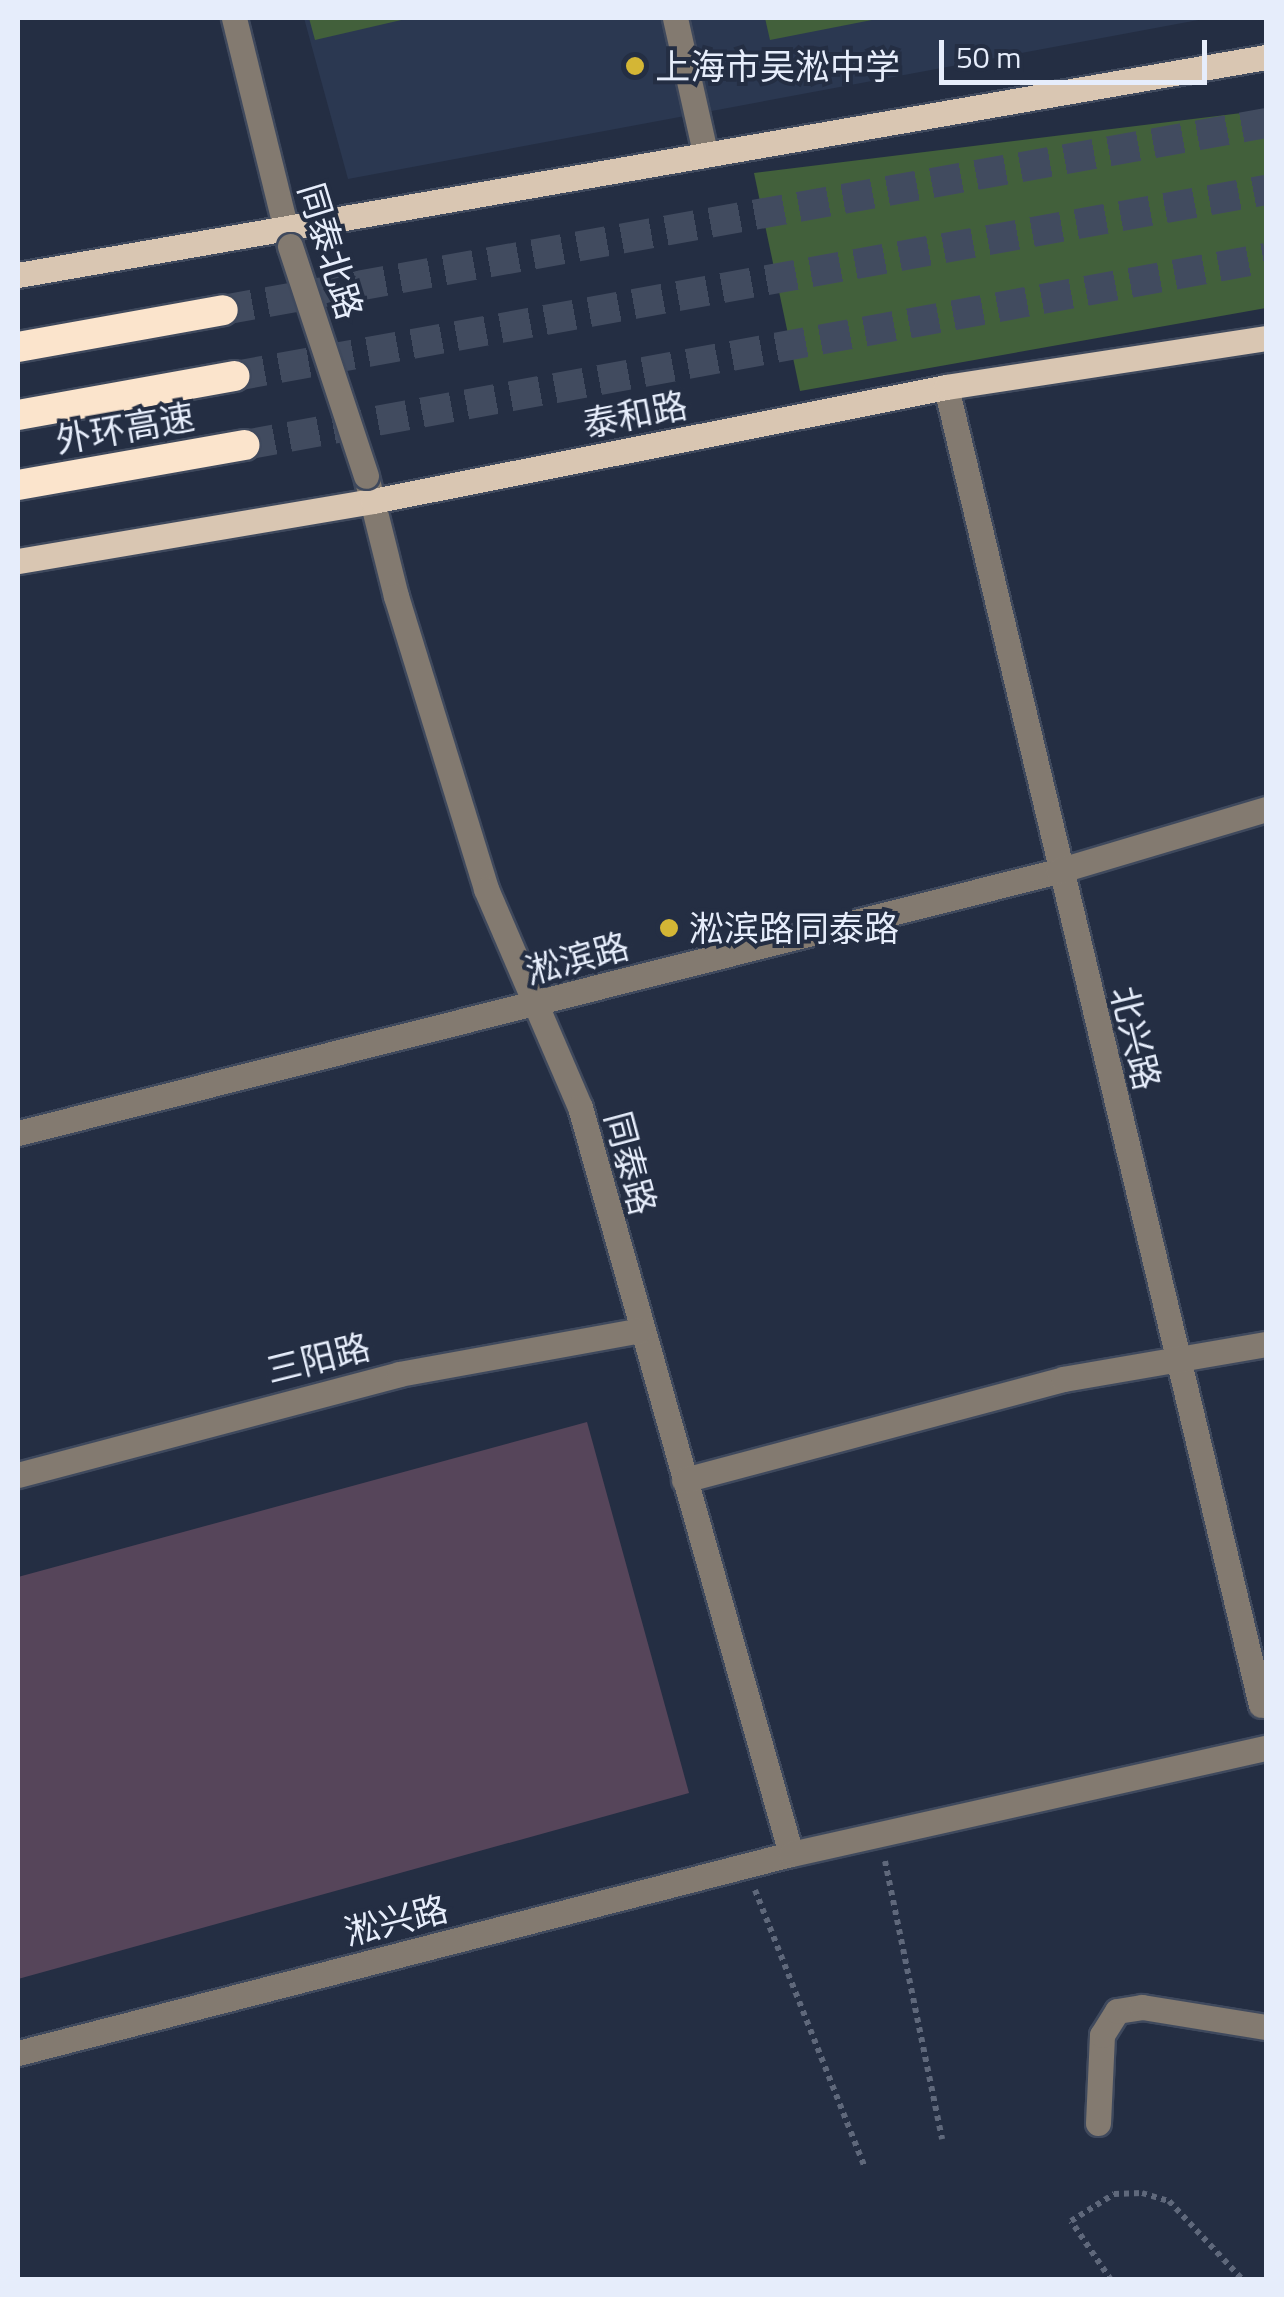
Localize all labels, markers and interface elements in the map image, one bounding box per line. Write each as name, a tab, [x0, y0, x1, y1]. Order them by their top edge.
scale bar	[944, 20, 1212, 82]
text: 50 m	[956, 34, 1021, 80]
place label: 上海市吴淞中学	[655, 45, 900, 87]
marker: 上海市吴淞中学	[624, 55, 646, 77]
street label: 同泰北路	[290, 178, 372, 324]
street label: 泰和路	[579, 383, 691, 445]
street label: 外环高速	[52, 395, 198, 461]
place label: 淞滨路同泰路	[689, 907, 899, 949]
marker: 淞滨路同泰路	[658, 917, 680, 939]
street label: 淞滨路	[521, 924, 633, 992]
street label: 北兴路	[1103, 982, 1169, 1094]
street label: 同泰路	[597, 1107, 665, 1219]
street label: 三阳路	[262, 1325, 374, 1391]
street label: 淞兴路	[340, 1887, 452, 1953]

